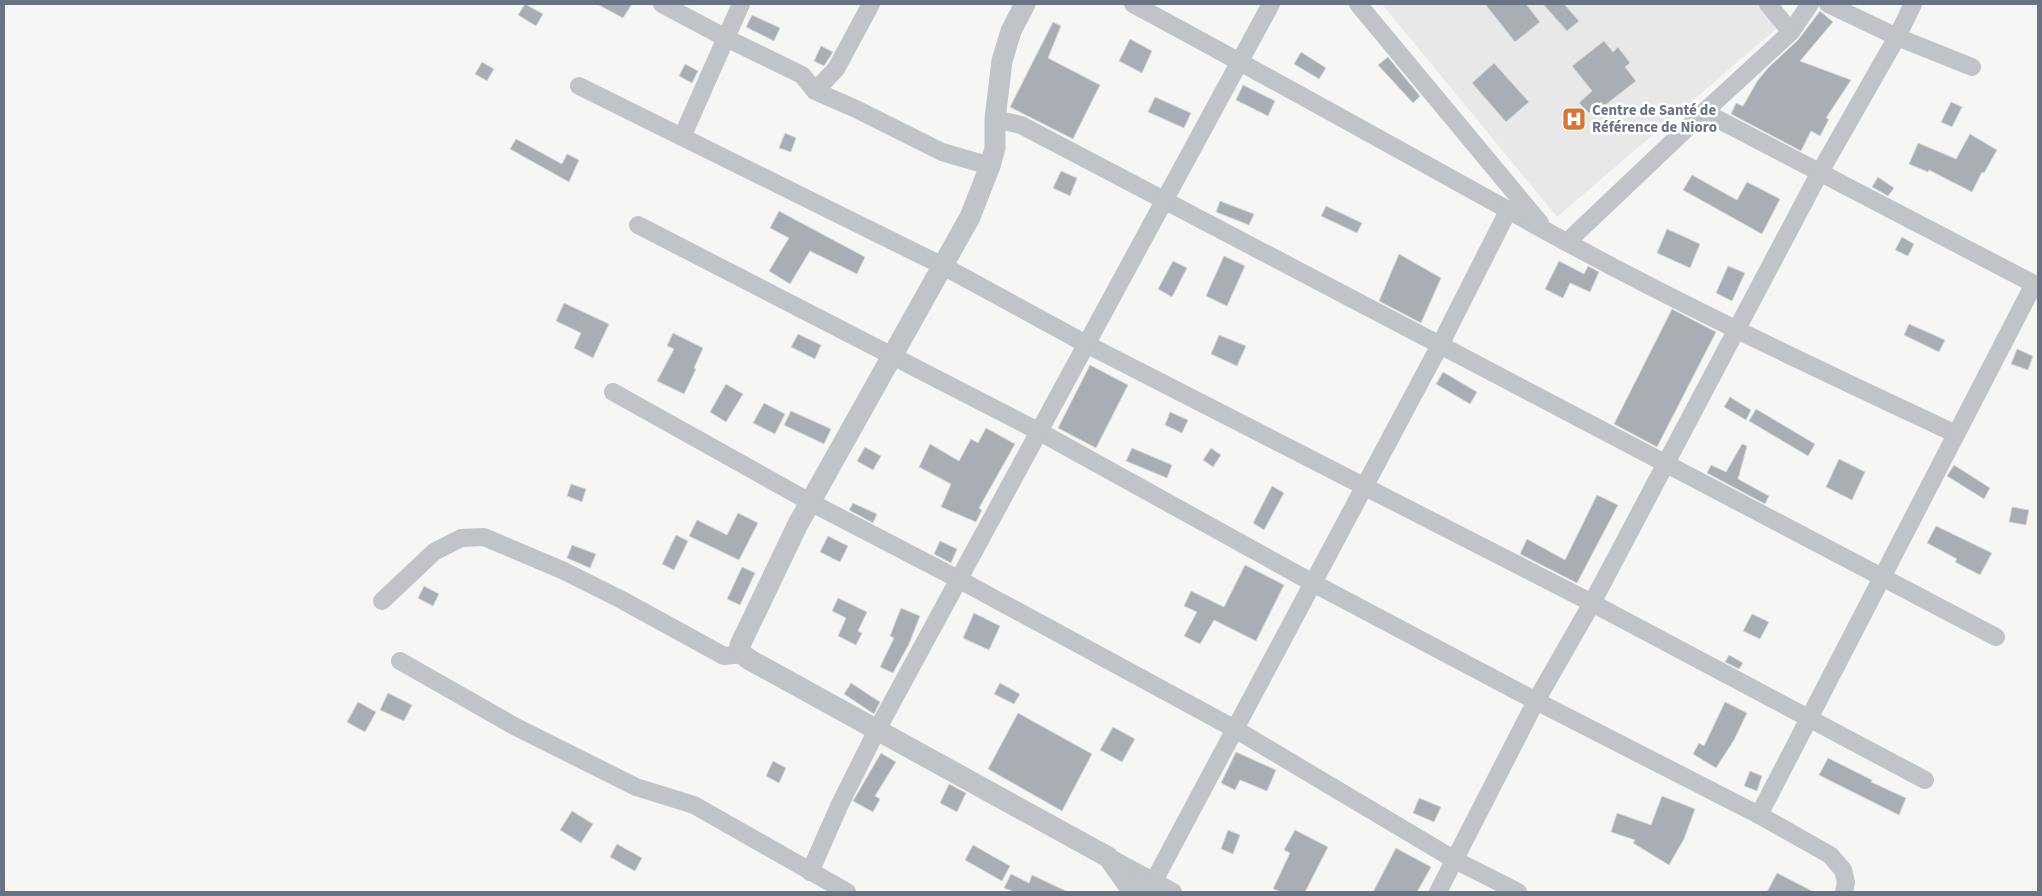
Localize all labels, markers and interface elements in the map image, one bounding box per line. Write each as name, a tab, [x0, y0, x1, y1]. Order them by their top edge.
place label: Centre de Santé de Référence de Nioro	[1592, 100, 1717, 138]
hospital icon: Centre de Santé de Référence de Nioro	[1561, 106, 1587, 132]

